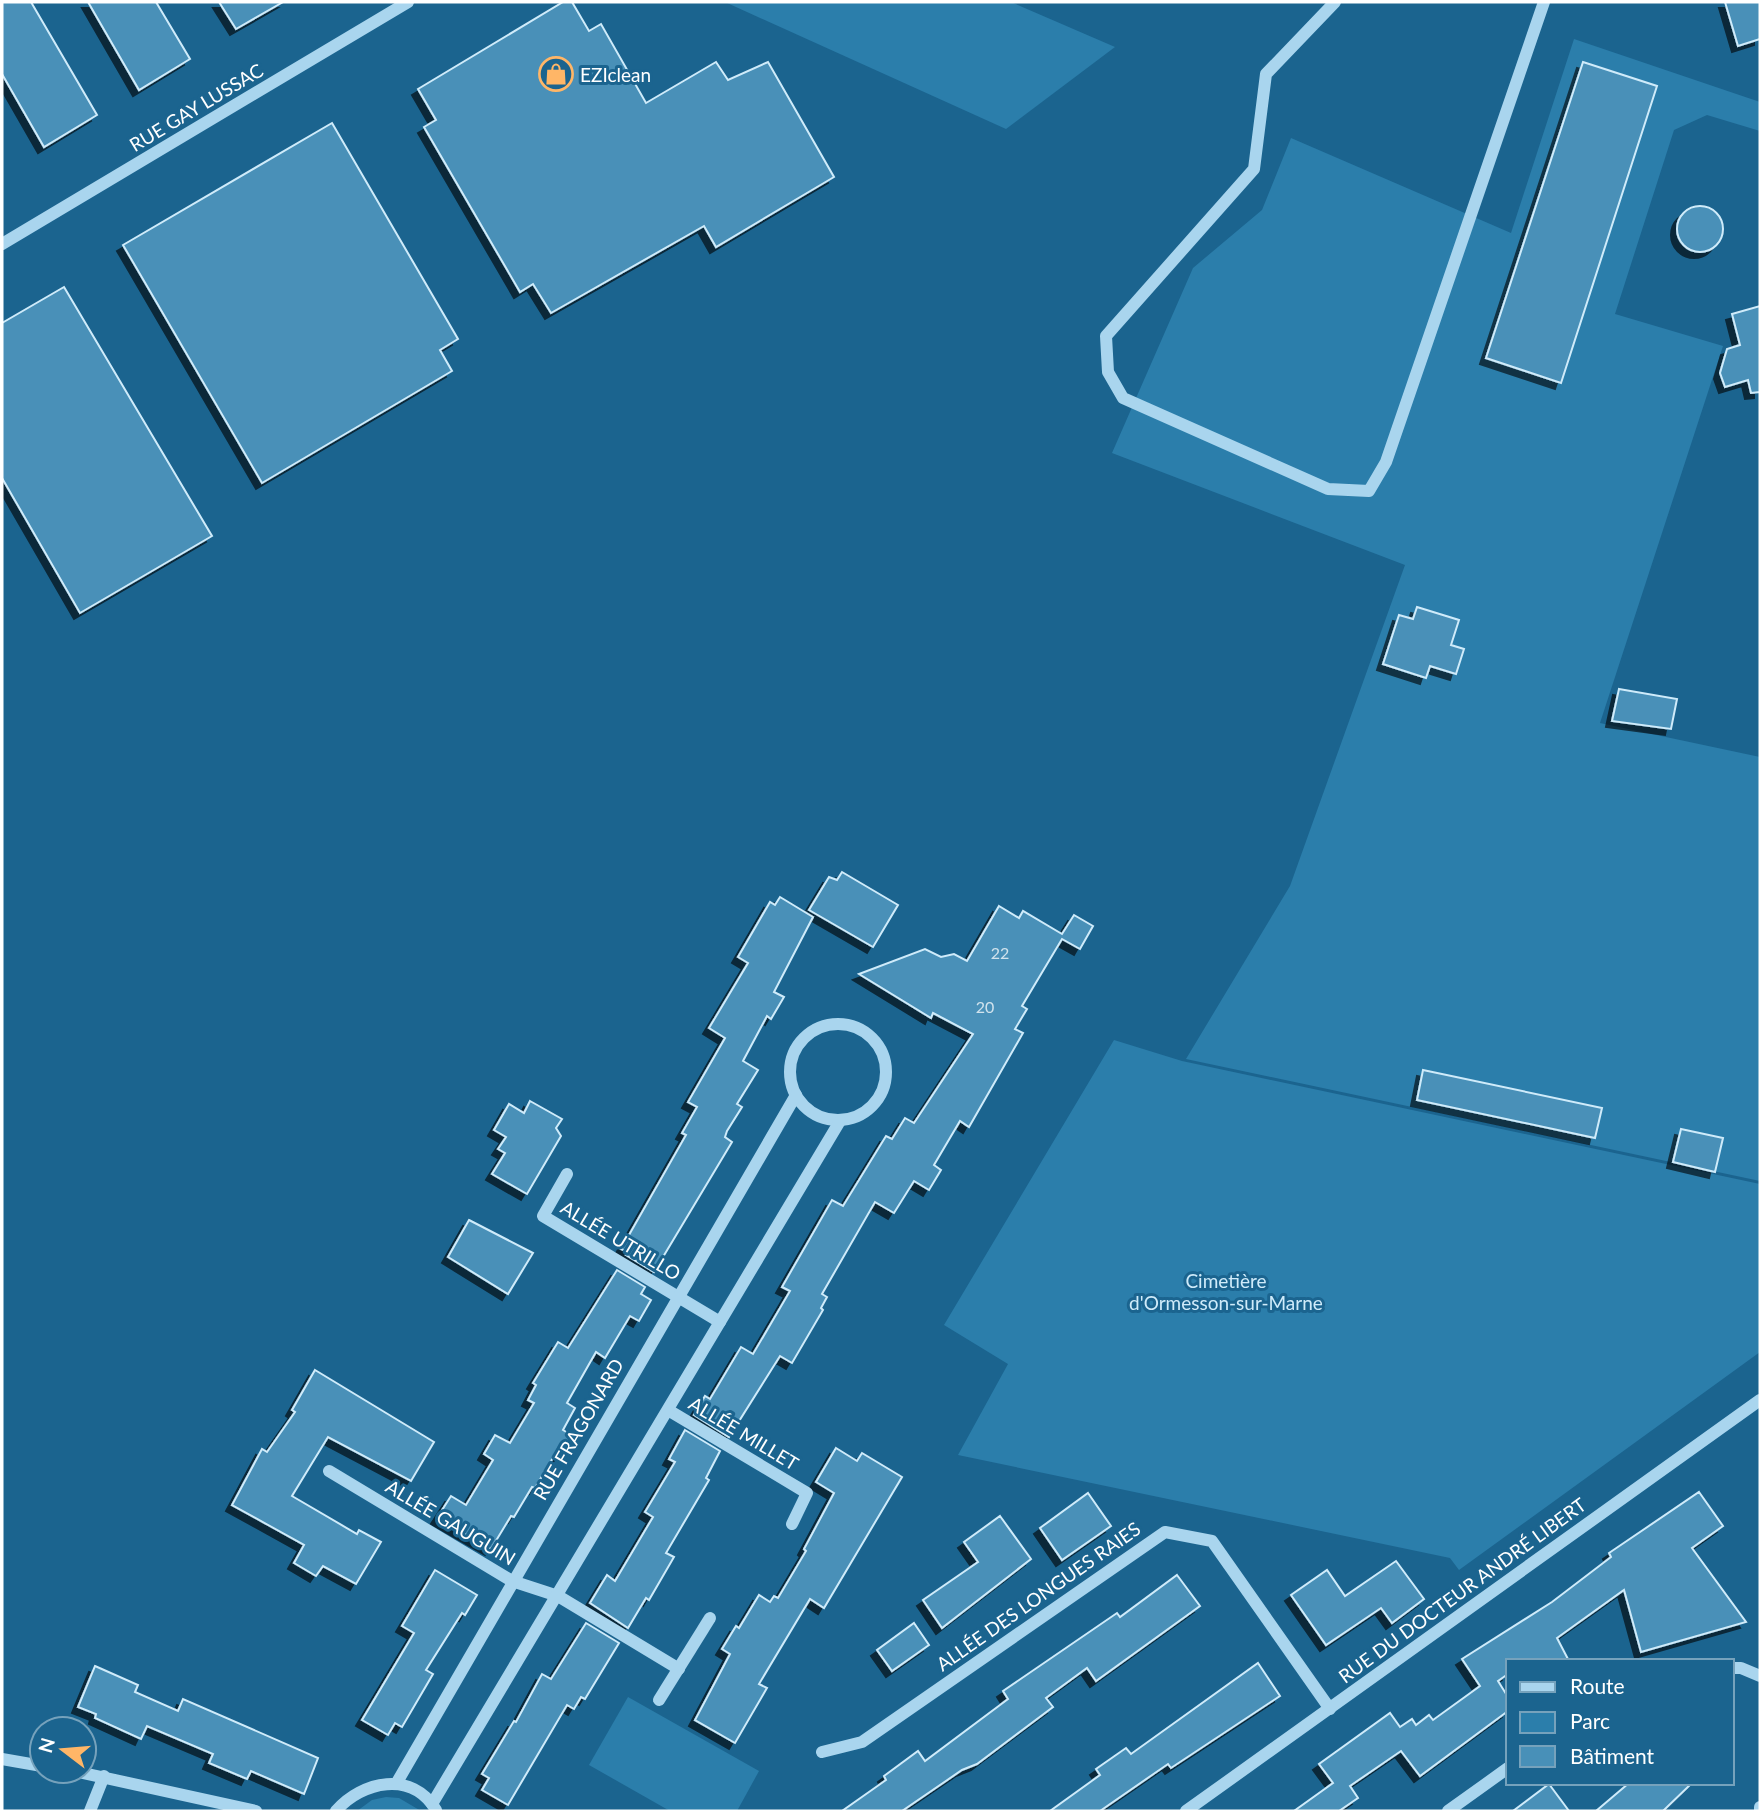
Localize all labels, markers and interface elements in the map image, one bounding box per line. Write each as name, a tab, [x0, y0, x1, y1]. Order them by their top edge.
shop icon: EZIclean	[537, 55, 575, 93]
street label: RUE GAY LUSSAC	[125, 58, 267, 156]
place label: EZIclean	[580, 63, 651, 86]
house number: 22	[991, 943, 1009, 962]
house number: 20	[976, 997, 994, 1016]
street label: ALLÉE UTRILLO	[557, 1195, 685, 1285]
park label: Cimetière d'Ormesson-sur-Marne	[1129, 1269, 1323, 1314]
street label: RUE FRAGONARD	[528, 1354, 628, 1504]
street label: ALLÉE MILLET	[685, 1391, 803, 1475]
street label: ALLÉE GAUGUIN	[382, 1474, 520, 1570]
street label: RUE DU DOCTEUR ANDRÉ LIBERT	[1334, 1492, 1590, 1688]
street label: ALLÉE DES LONGUES RAIES	[931, 1517, 1145, 1675]
legend	[1506, 1659, 1734, 1785]
text: Route	[1570, 1673, 1625, 1698]
text: Parc	[1570, 1708, 1610, 1733]
north arrow	[28, 1715, 98, 1785]
text: N	[33, 1735, 59, 1755]
text: Bâtiment	[1570, 1743, 1655, 1768]

